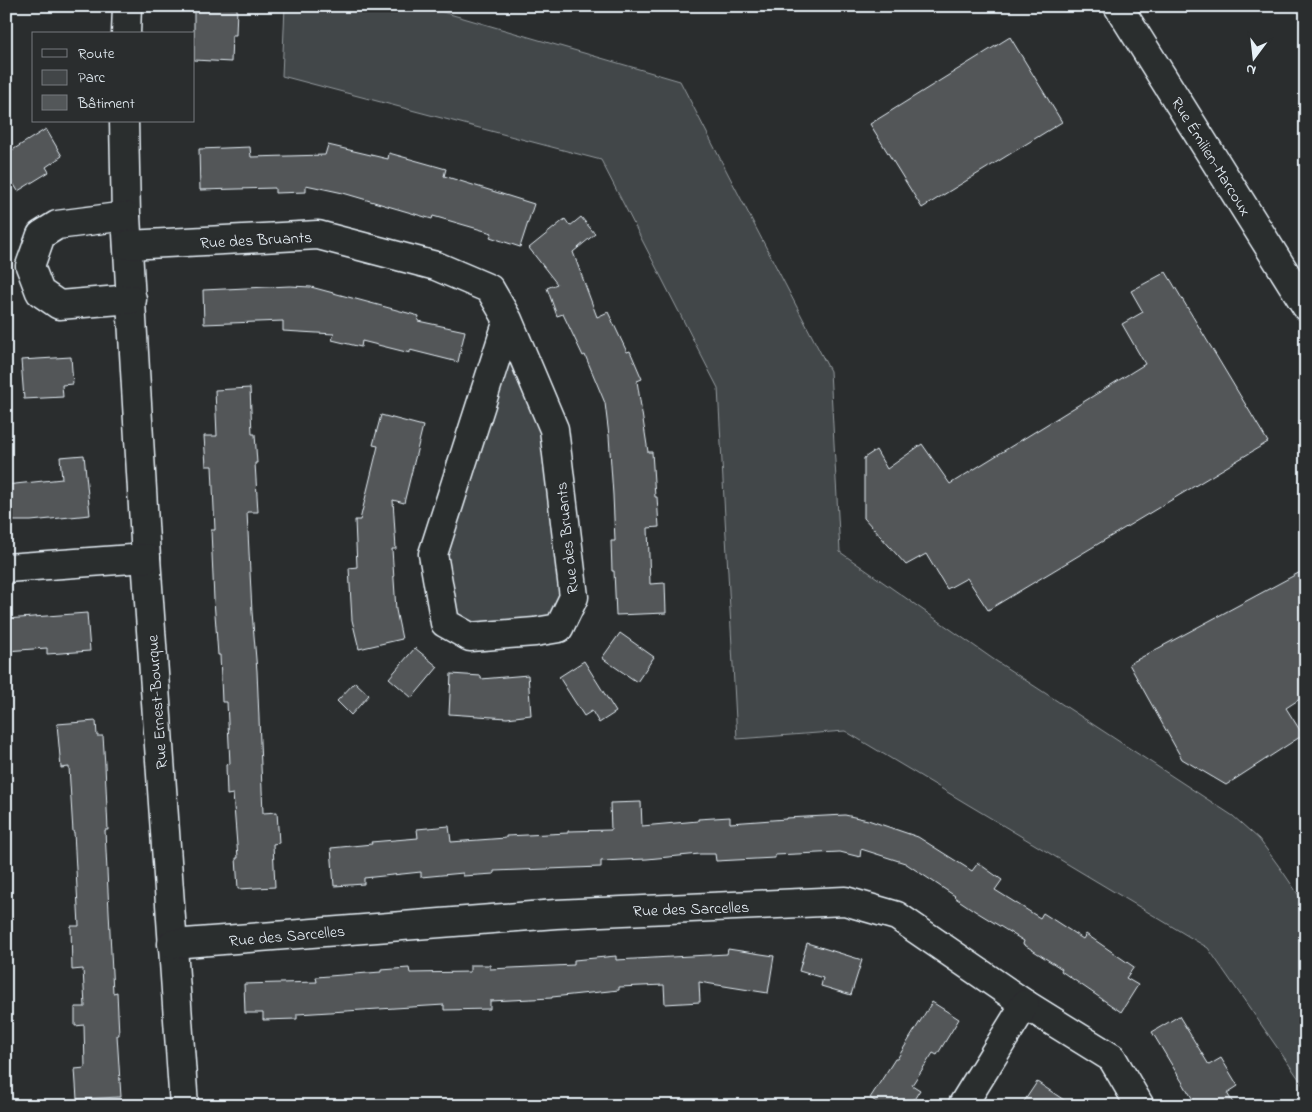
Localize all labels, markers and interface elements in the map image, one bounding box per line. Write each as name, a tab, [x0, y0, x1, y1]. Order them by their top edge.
legend	[32, 32, 195, 122]
north arrow	[1230, 32, 1280, 82]
text: Route	[78, 43, 115, 65]
text: N	[1244, 58, 1258, 80]
text: Parc	[78, 67, 106, 89]
text: Bâtiment	[77, 93, 135, 115]
street label: Rue Émilien-Marcoux	[1164, 93, 1256, 221]
street label: Rue des Bruants	[199, 226, 313, 256]
street label: Rue des Bruants	[550, 481, 586, 595]
street label: Rue Ernest-Bourque	[141, 633, 175, 770]
street label: Rue des Sarcelles	[633, 896, 750, 924]
street label: Rue des Sarcelles	[228, 920, 346, 954]

